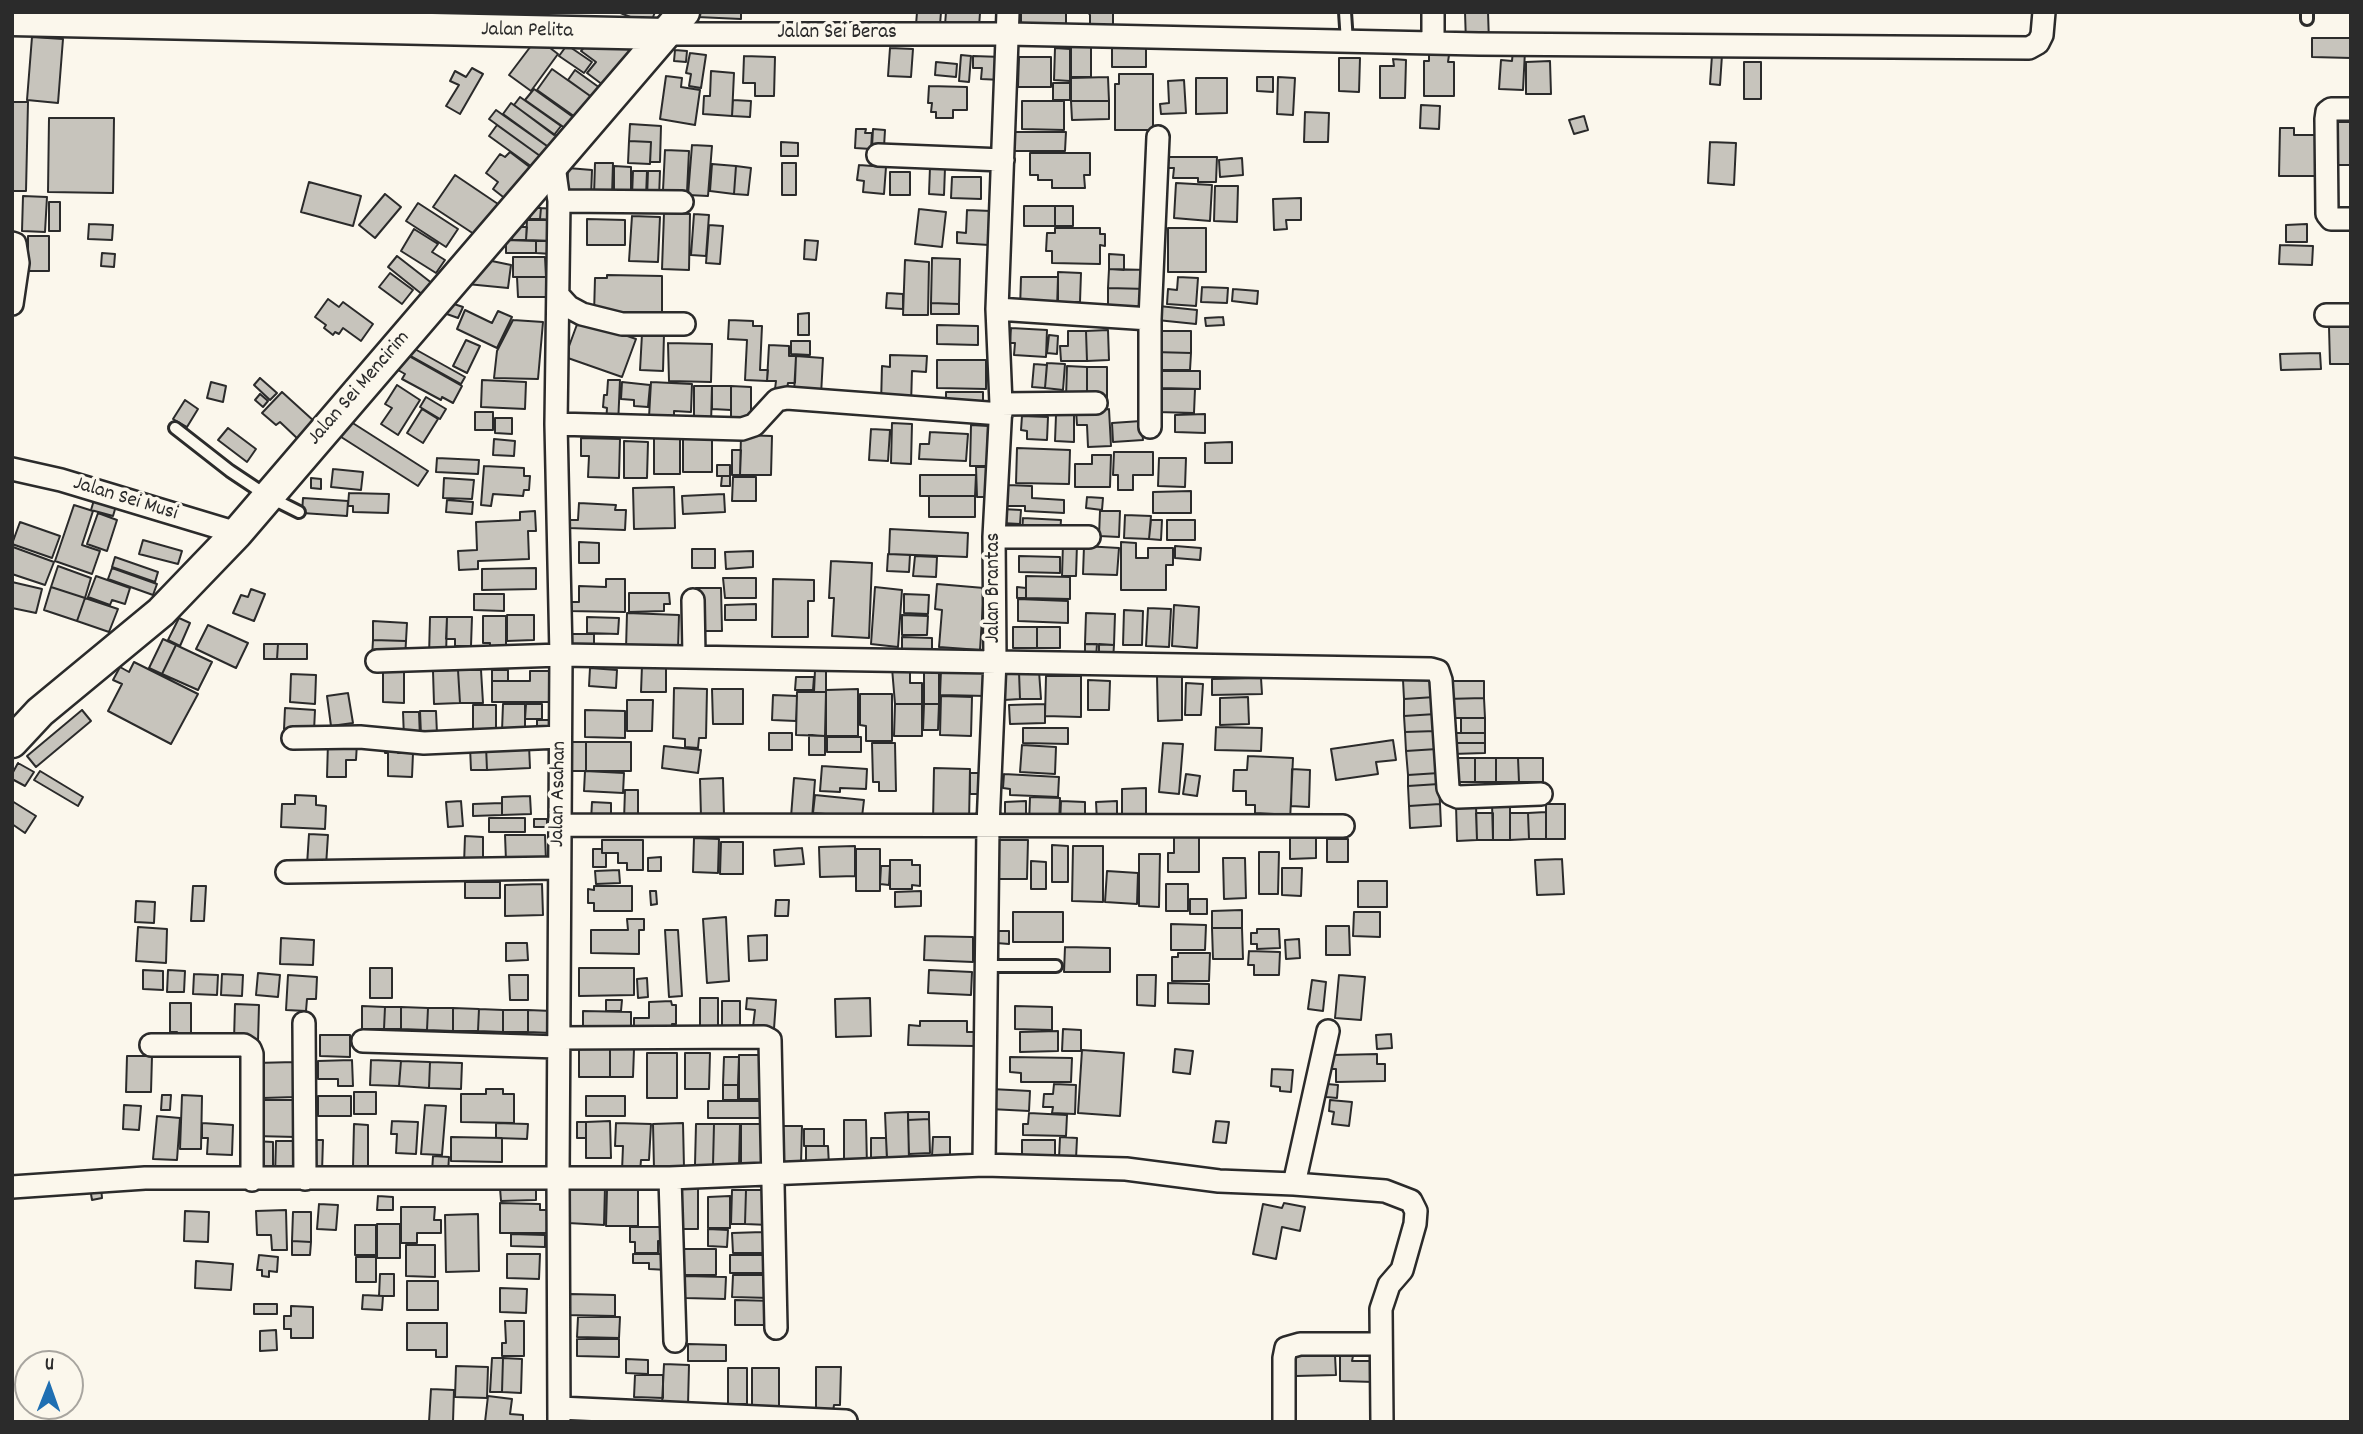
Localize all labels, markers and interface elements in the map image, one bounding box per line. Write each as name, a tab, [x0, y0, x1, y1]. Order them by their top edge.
street label: Jalan Pelita	[481, 19, 573, 45]
street label: Jalan Sei Beras	[777, 21, 897, 47]
street label: Jalan Sei Mencirim	[303, 327, 417, 451]
street label: Jalan Sei Musi	[70, 472, 180, 528]
street label: Jalan Brantas	[982, 533, 1008, 643]
street label: Jalan Asahan	[546, 741, 574, 847]
north arrow	[14, 1350, 84, 1420]
text: U	[45, 1352, 54, 1379]

